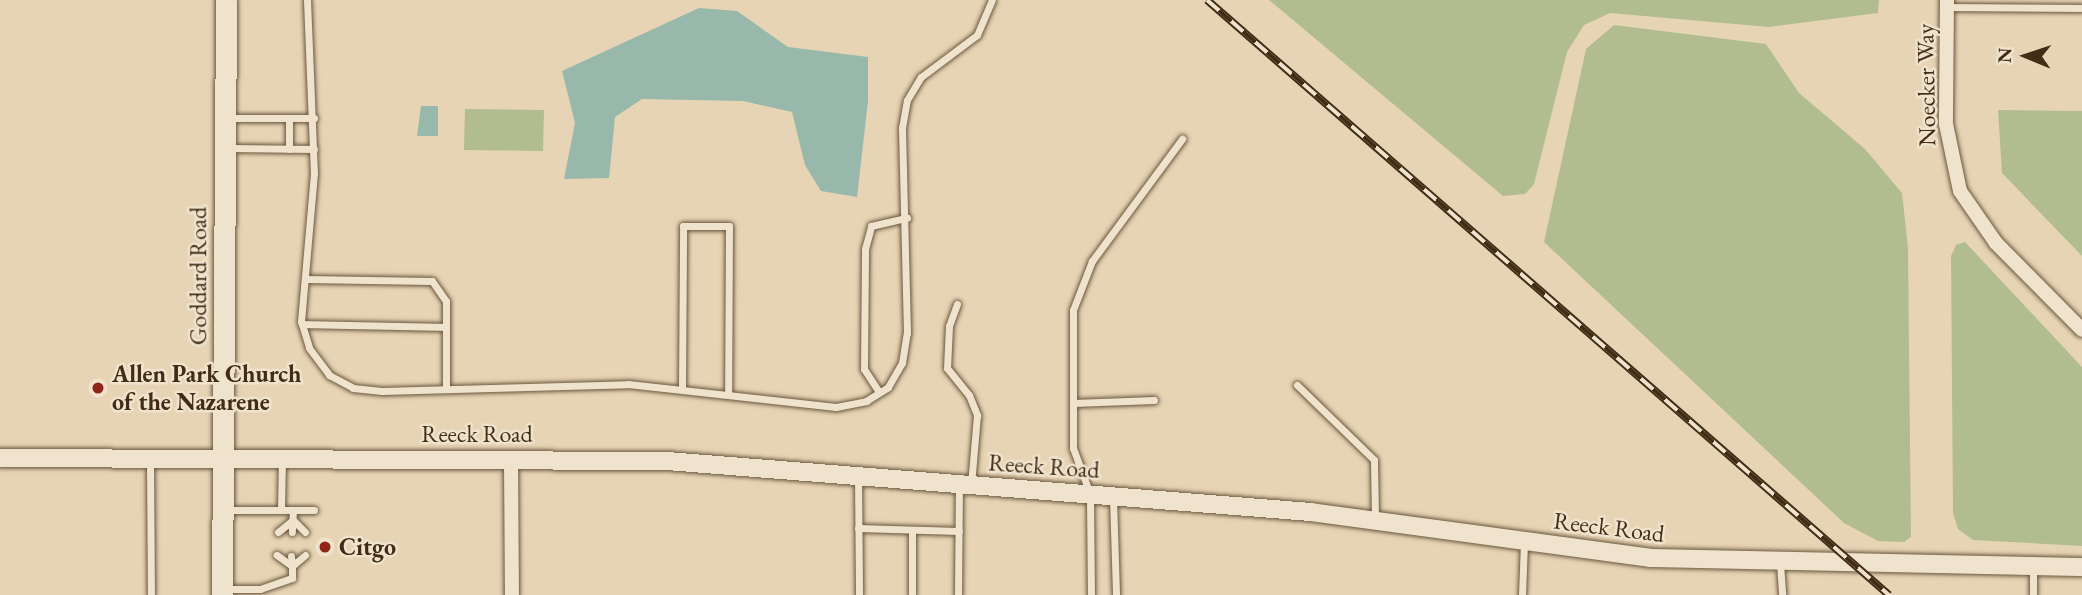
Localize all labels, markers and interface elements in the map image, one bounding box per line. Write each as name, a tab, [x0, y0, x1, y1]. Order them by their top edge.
north arrow	[1991, 21, 2061, 91]
street label: Noecker Way	[1911, 23, 1941, 147]
text: N	[1992, 47, 2017, 63]
street label: Goddard Road	[184, 207, 212, 345]
place label: Allen Park Church of the Nazarene	[112, 360, 301, 416]
marker: Allen Park Church of the Nazarene	[90, 380, 106, 396]
street label: Reeck Road	[421, 420, 533, 448]
street label: Reeck Road	[987, 448, 1101, 484]
street label: Reeck Road	[1552, 506, 1666, 548]
place label: Citgo	[339, 533, 396, 561]
marker: Citgo	[317, 539, 333, 555]

